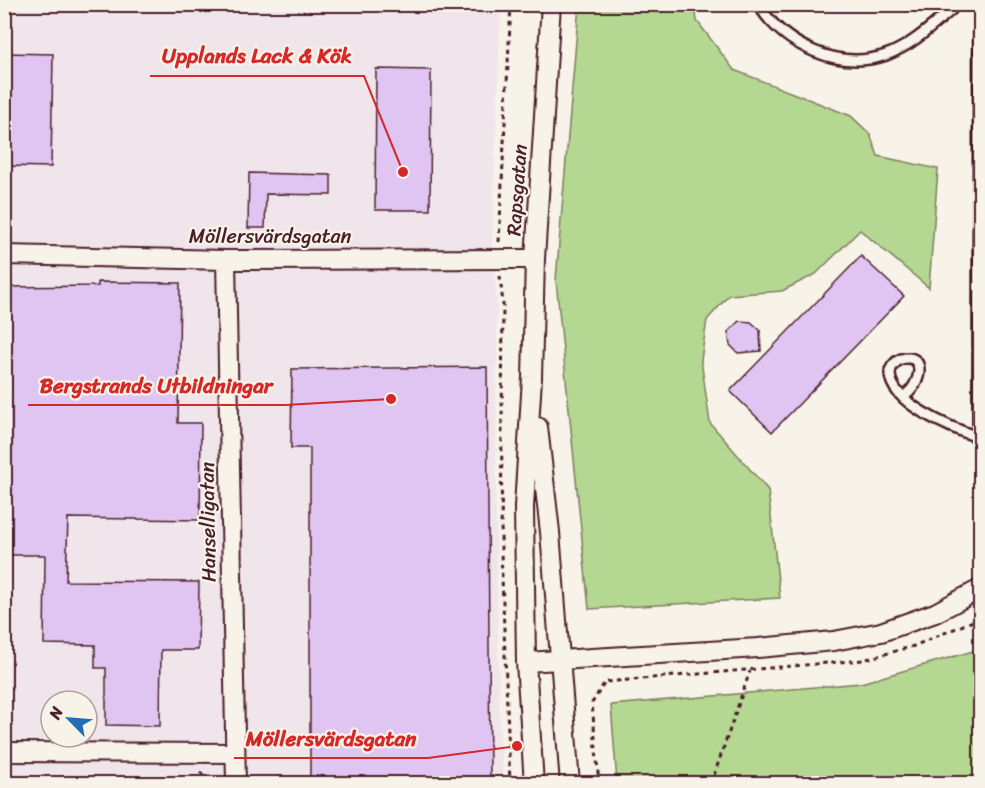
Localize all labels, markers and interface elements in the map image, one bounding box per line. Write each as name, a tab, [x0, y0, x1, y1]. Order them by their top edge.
callout: Upplands Lack & Kök	[150, 37, 364, 76]
text: Upplands Lack & Kök	[162, 37, 352, 75]
street label: Rapsgatan	[496, 143, 538, 237]
street label: Möllersvärdsgatan	[189, 219, 351, 254]
callout: Bergstrands Utbildningar	[28, 366, 285, 405]
text: Bergstrands Utbildningar	[40, 367, 275, 405]
street label: Hanselligatan	[189, 461, 227, 582]
north arrow	[39, 689, 99, 749]
text: N	[40, 701, 72, 725]
callout: Möllersvärdsgatan	[234, 719, 428, 758]
text: Möllersvärdsgatan	[245, 720, 417, 758]

